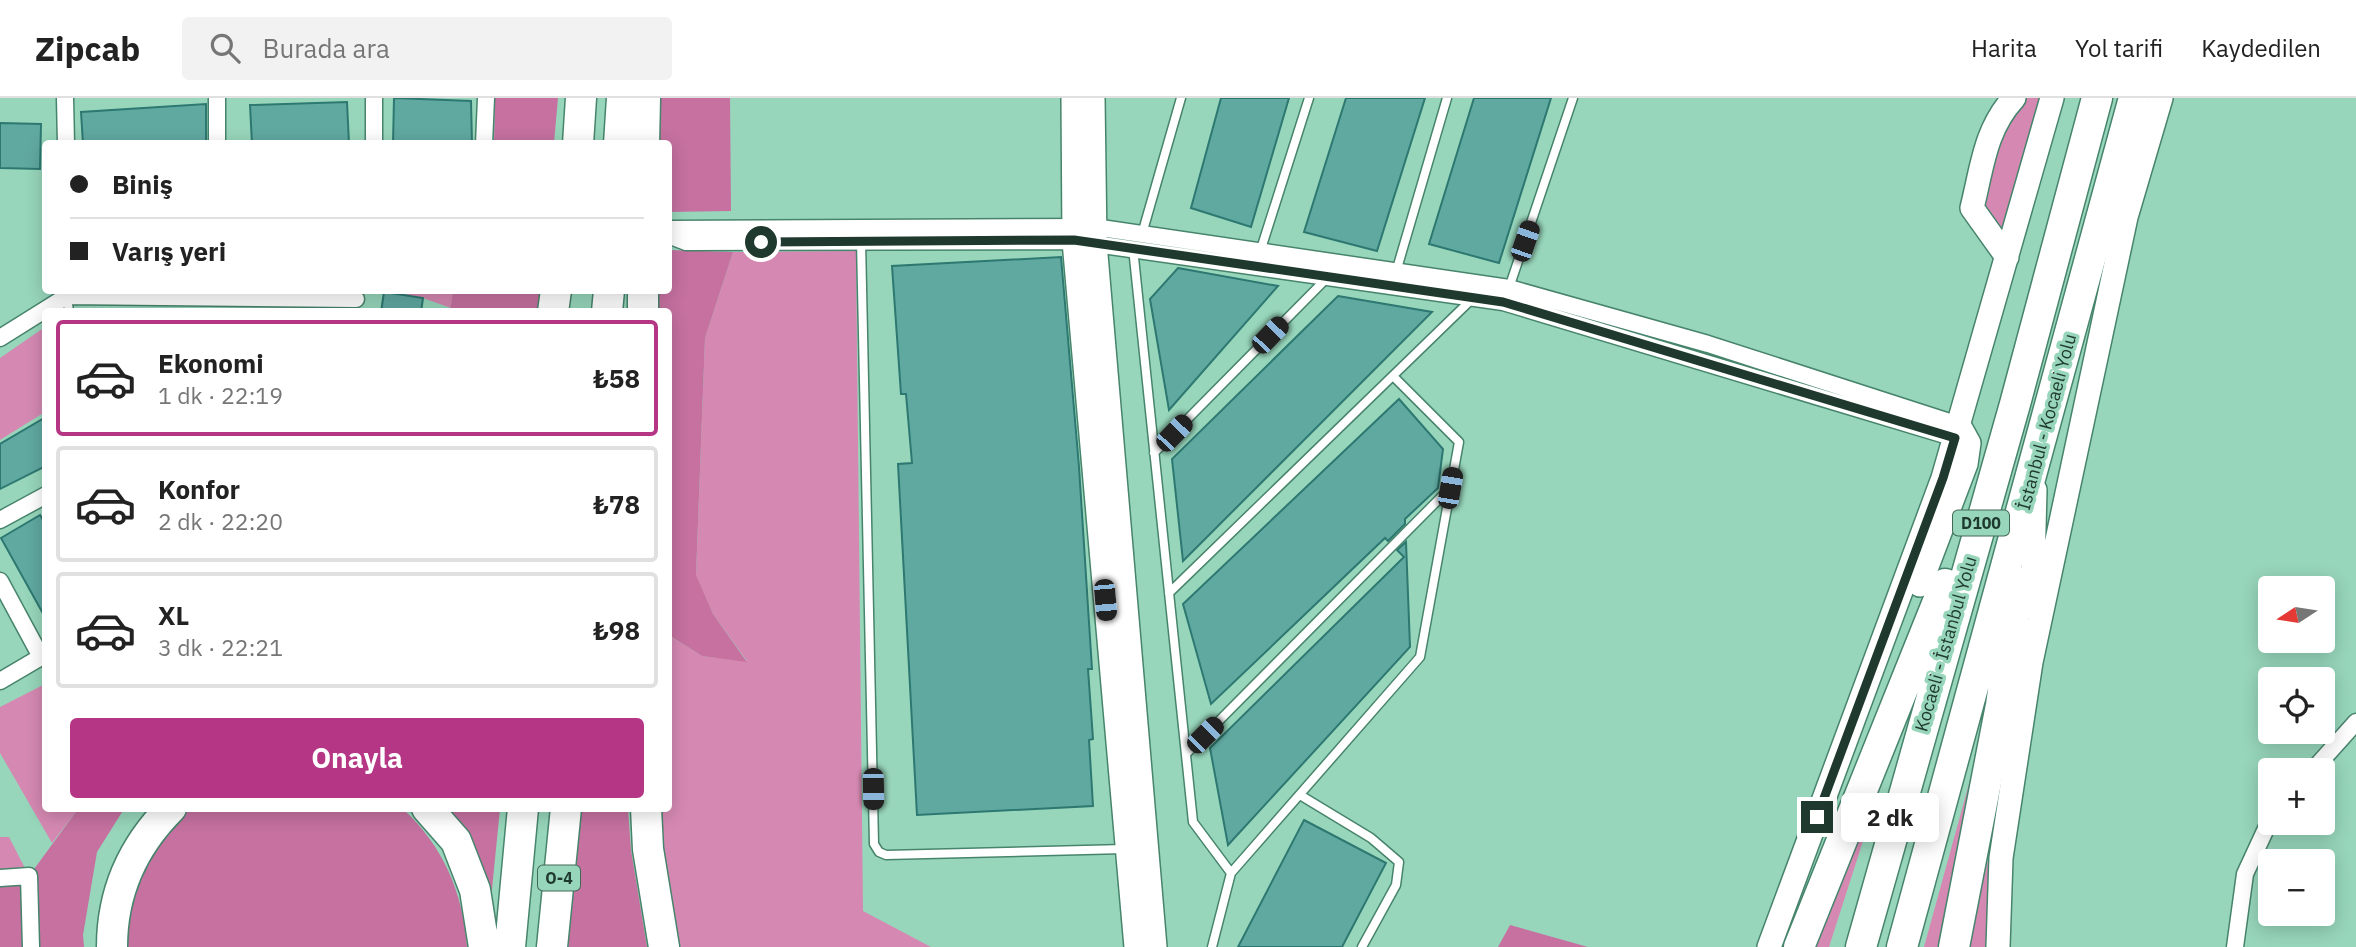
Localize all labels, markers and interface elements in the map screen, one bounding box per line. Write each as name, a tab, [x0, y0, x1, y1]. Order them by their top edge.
search box	[182, 17, 672, 80]
text: Zipcab	[35, 27, 140, 70]
icon: search	[206, 29, 244, 67]
text: Burada ara	[262, 31, 390, 65]
text: Harita	[1971, 32, 2037, 64]
text: Yol tarifi	[2075, 32, 2163, 64]
text: Kaydedilen	[2201, 32, 2321, 64]
text: Biniş	[112, 167, 173, 201]
car	[1509, 218, 1542, 264]
route start	[745, 226, 777, 258]
text: Varış yeri	[112, 234, 226, 268]
car	[1248, 313, 1293, 357]
street label: İstanbul - Kocaeli Yolu	[2012, 331, 2081, 512]
text: Ekonomi	[158, 346, 264, 380]
icon: car	[74, 347, 137, 410]
text: ₺58	[593, 361, 640, 395]
text: 1 dk · 22:19	[158, 380, 283, 410]
car	[1152, 411, 1197, 455]
car	[1437, 465, 1464, 511]
text: Konfor	[158, 472, 240, 506]
icon: car	[74, 473, 137, 536]
text: ₺78	[593, 487, 640, 521]
text: 2 dk · 22:20	[158, 506, 283, 536]
road number: D100	[1953, 510, 2009, 536]
street label: Kocaeli - İstanbul Yolu	[1909, 553, 1982, 734]
north arrow	[2258, 576, 2334, 653]
map controls	[2258, 576, 2335, 926]
car	[1093, 578, 1118, 622]
text: XL	[158, 598, 189, 632]
icon: car	[74, 599, 137, 662]
text: ₺98	[593, 613, 640, 647]
text: 3 dk · 22:21	[158, 632, 283, 662]
button: locate	[2258, 667, 2335, 744]
car	[1183, 713, 1228, 757]
button: Onayla	[70, 718, 644, 798]
button: +	[2258, 758, 2335, 835]
car	[863, 768, 884, 810]
callout: 2 dk	[1842, 792, 1940, 842]
route end	[1801, 801, 1833, 833]
text: 2 dk	[1867, 802, 1913, 832]
button: −	[2258, 849, 2335, 926]
road number: O-4	[538, 866, 580, 890]

